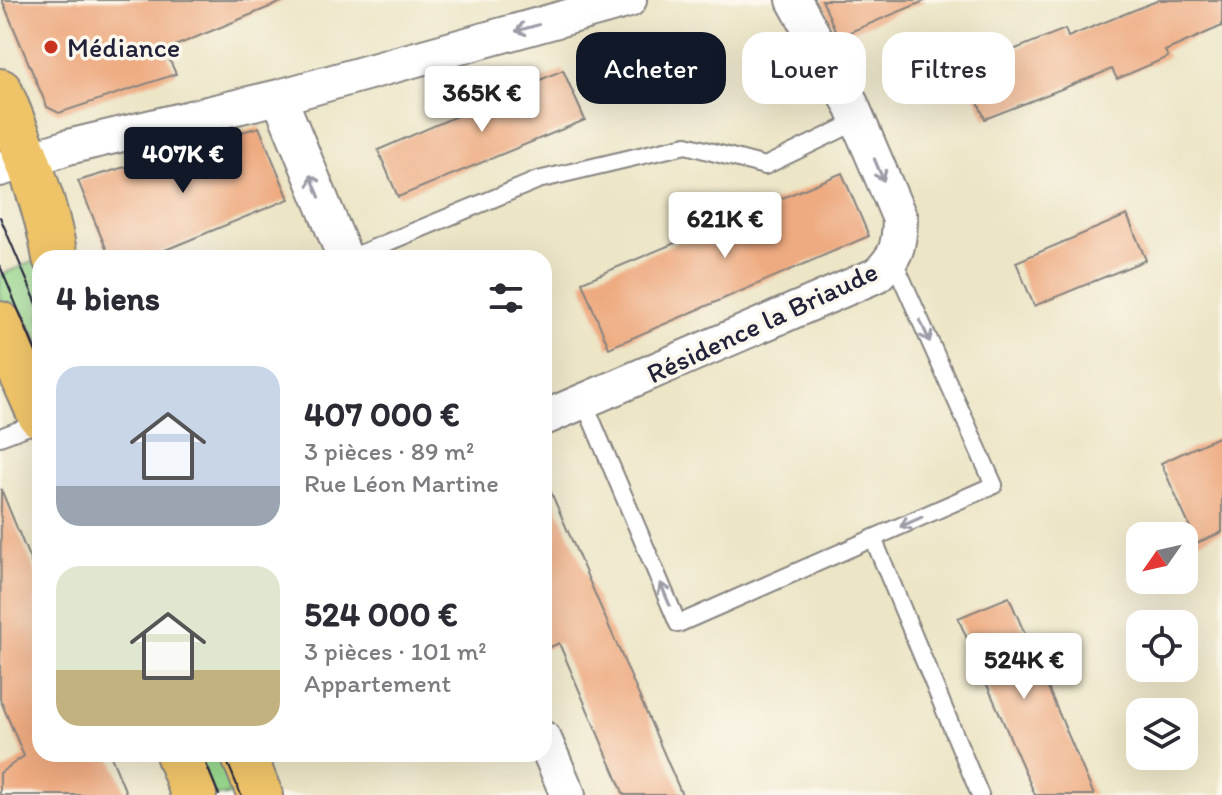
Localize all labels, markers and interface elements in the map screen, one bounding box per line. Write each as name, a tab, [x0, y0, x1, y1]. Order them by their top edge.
one-way arrow	[515, 22, 541, 37]
place label: Médiance	[67, 30, 180, 64]
chip: Acheter	[576, 32, 726, 104]
chip: Louer	[742, 32, 866, 104]
chip: Filtres	[882, 32, 1015, 104]
marker: Médiance	[42, 38, 60, 56]
pin: 365K €	[417, 66, 547, 134]
text: 365K €	[443, 76, 521, 108]
pin: 407K €	[118, 127, 248, 195]
text: 407K €	[142, 137, 224, 169]
one-way arrow	[872, 157, 887, 182]
one-way arrow	[307, 174, 321, 199]
pin: 621K €	[660, 192, 790, 260]
text: 621K €	[687, 202, 763, 234]
street label: Résidence la Briaude	[641, 254, 883, 390]
icon: filters	[484, 276, 528, 320]
text: 4 biens	[56, 278, 160, 319]
one-way arrow	[918, 318, 933, 342]
text: 407 000 €	[304, 394, 460, 435]
icon: home	[120, 398, 216, 494]
text: 3 pièces · 89 m²	[304, 435, 474, 467]
text: Rue Léon Martine	[304, 467, 499, 499]
one-way arrow	[900, 515, 924, 530]
north arrow	[1126, 522, 1198, 594]
map controls	[1126, 522, 1198, 770]
one-way arrow	[657, 582, 672, 607]
text: 524 000 €	[304, 594, 458, 635]
icon: home	[120, 598, 216, 694]
button: locate	[1126, 610, 1198, 682]
pin: 524K €	[959, 633, 1089, 701]
text: 3 pièces · 101 m²	[304, 635, 487, 667]
text: 524K €	[984, 643, 1064, 675]
text: Appartement	[304, 667, 451, 699]
button: layers	[1126, 698, 1198, 770]

